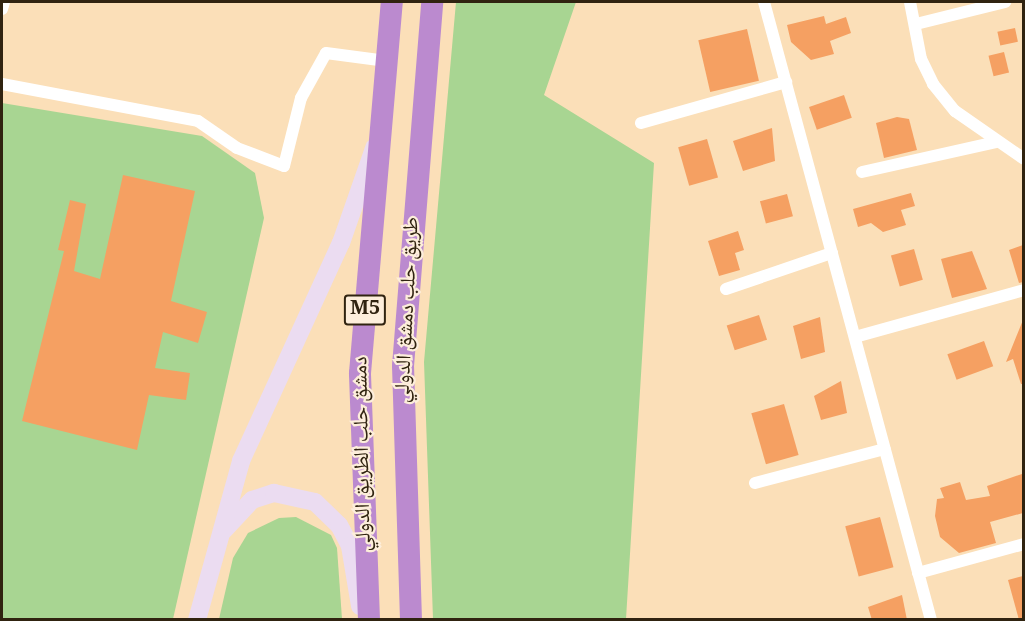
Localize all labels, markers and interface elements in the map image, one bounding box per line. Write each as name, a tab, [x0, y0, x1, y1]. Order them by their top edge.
street label: طريق حلب دمشق الدولي	[392, 216, 426, 404]
road number: M5	[342, 293, 388, 327]
street label: دمشق حلب الطريق الدولي	[350, 356, 378, 552]

